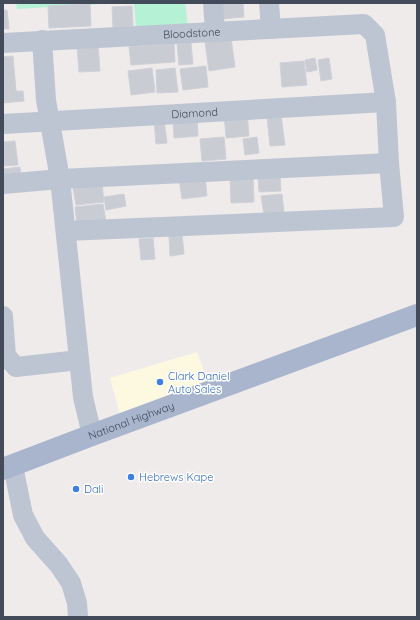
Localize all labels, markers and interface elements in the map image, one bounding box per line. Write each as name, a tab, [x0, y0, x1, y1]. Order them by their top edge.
street label: Bloodstone	[163, 25, 221, 42]
street label: Diamond	[171, 105, 218, 121]
place label: Clark Daniel Auto Sales	[168, 369, 230, 396]
marker: Clark Daniel Auto Sales	[155, 377, 165, 387]
street label: National Highway	[86, 398, 176, 443]
place label: Hebrews Kape	[139, 470, 213, 484]
marker: Hebrews Kape	[126, 472, 136, 482]
place label: Dali	[84, 482, 103, 496]
marker: Dali	[71, 484, 81, 494]

